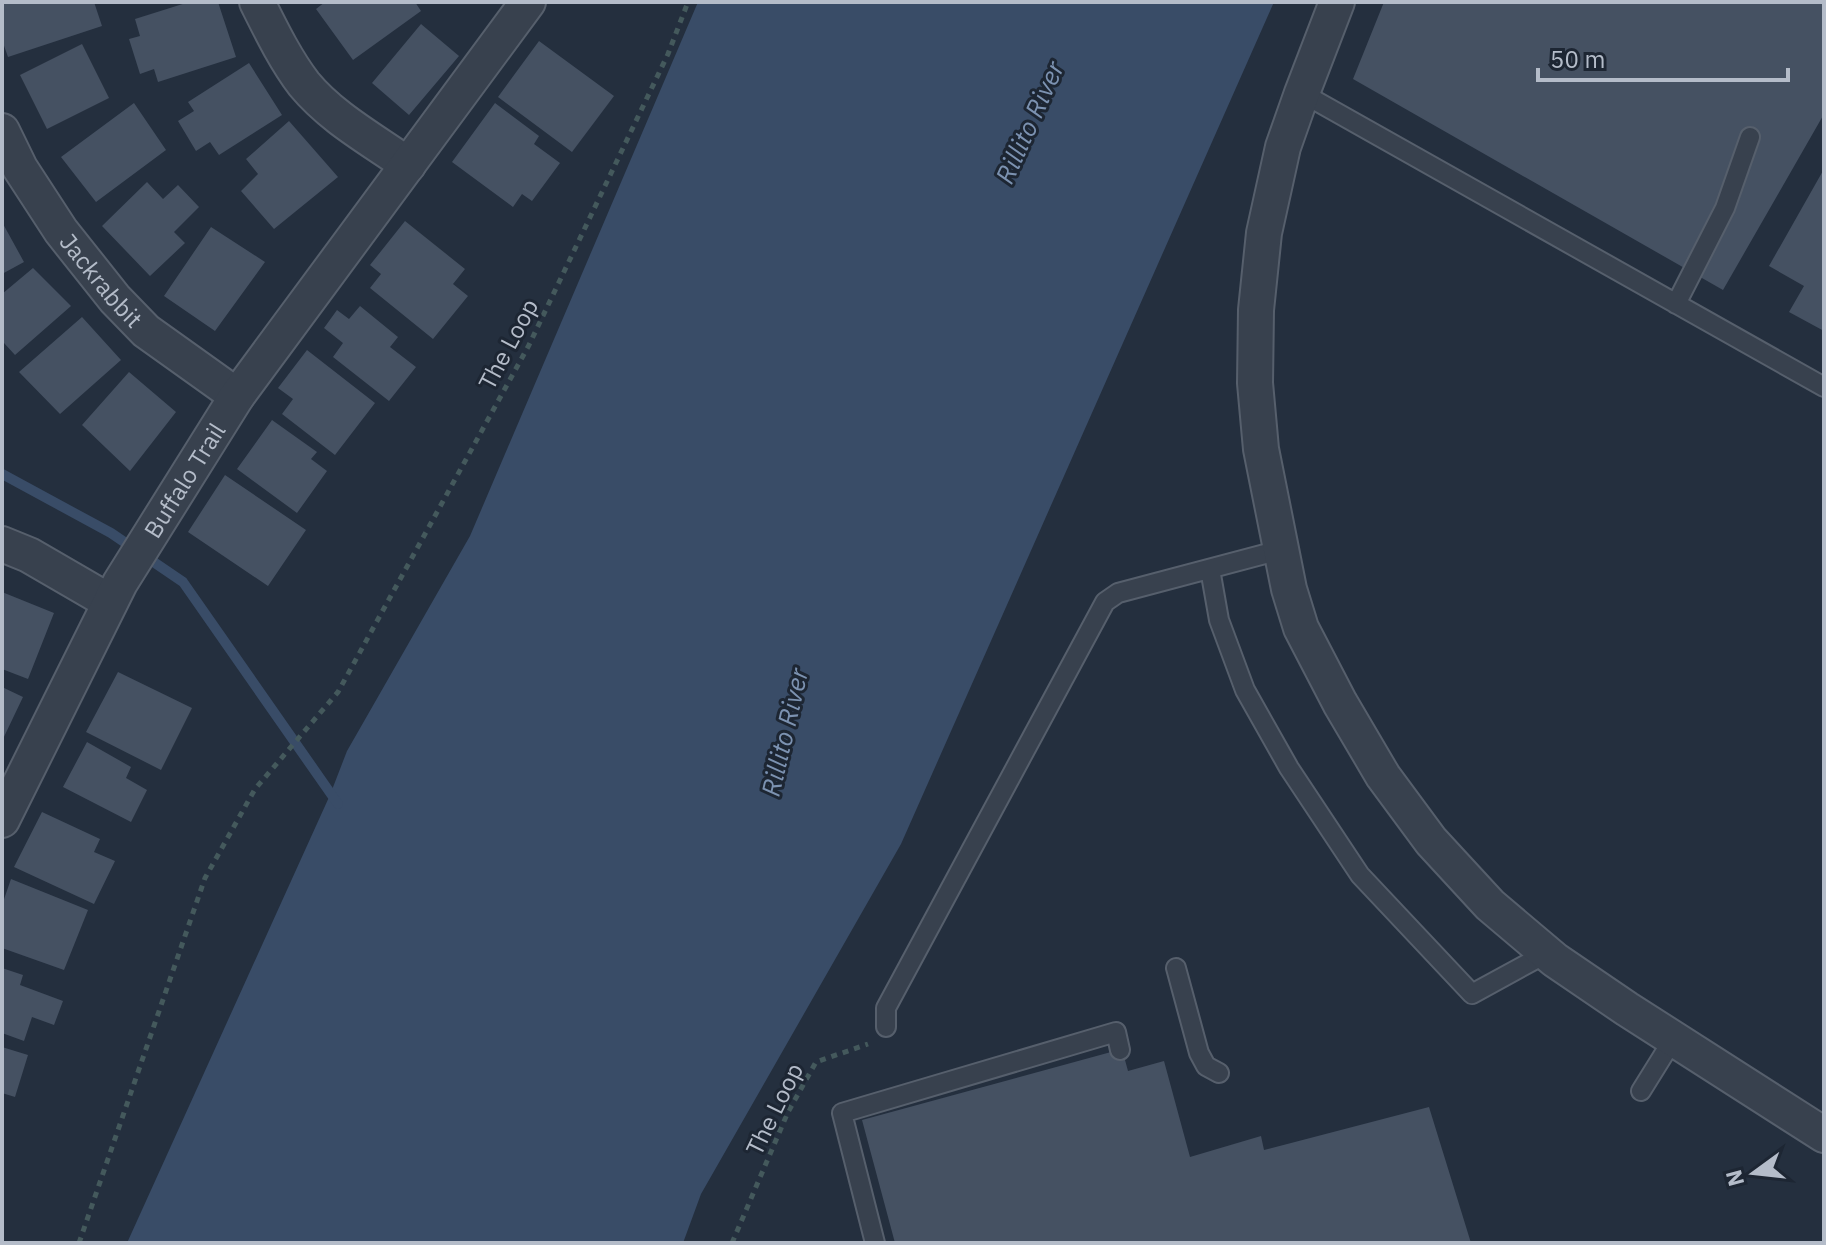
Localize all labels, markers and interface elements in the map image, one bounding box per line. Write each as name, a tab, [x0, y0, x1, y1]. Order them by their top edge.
scale bar	[1538, 32, 1788, 82]
text: 50 m	[1550, 43, 1605, 75]
water label: Rillito River	[987, 54, 1072, 188]
street label: Jackrabbit	[53, 226, 150, 334]
street label: The Loop	[471, 293, 545, 395]
street label: Buffalo Trail	[136, 417, 232, 544]
water label: Rillito River	[753, 663, 816, 799]
street label: The Loop	[738, 1058, 810, 1160]
north arrow	[1714, 1133, 1794, 1213]
text: N	[1718, 1167, 1750, 1190]

